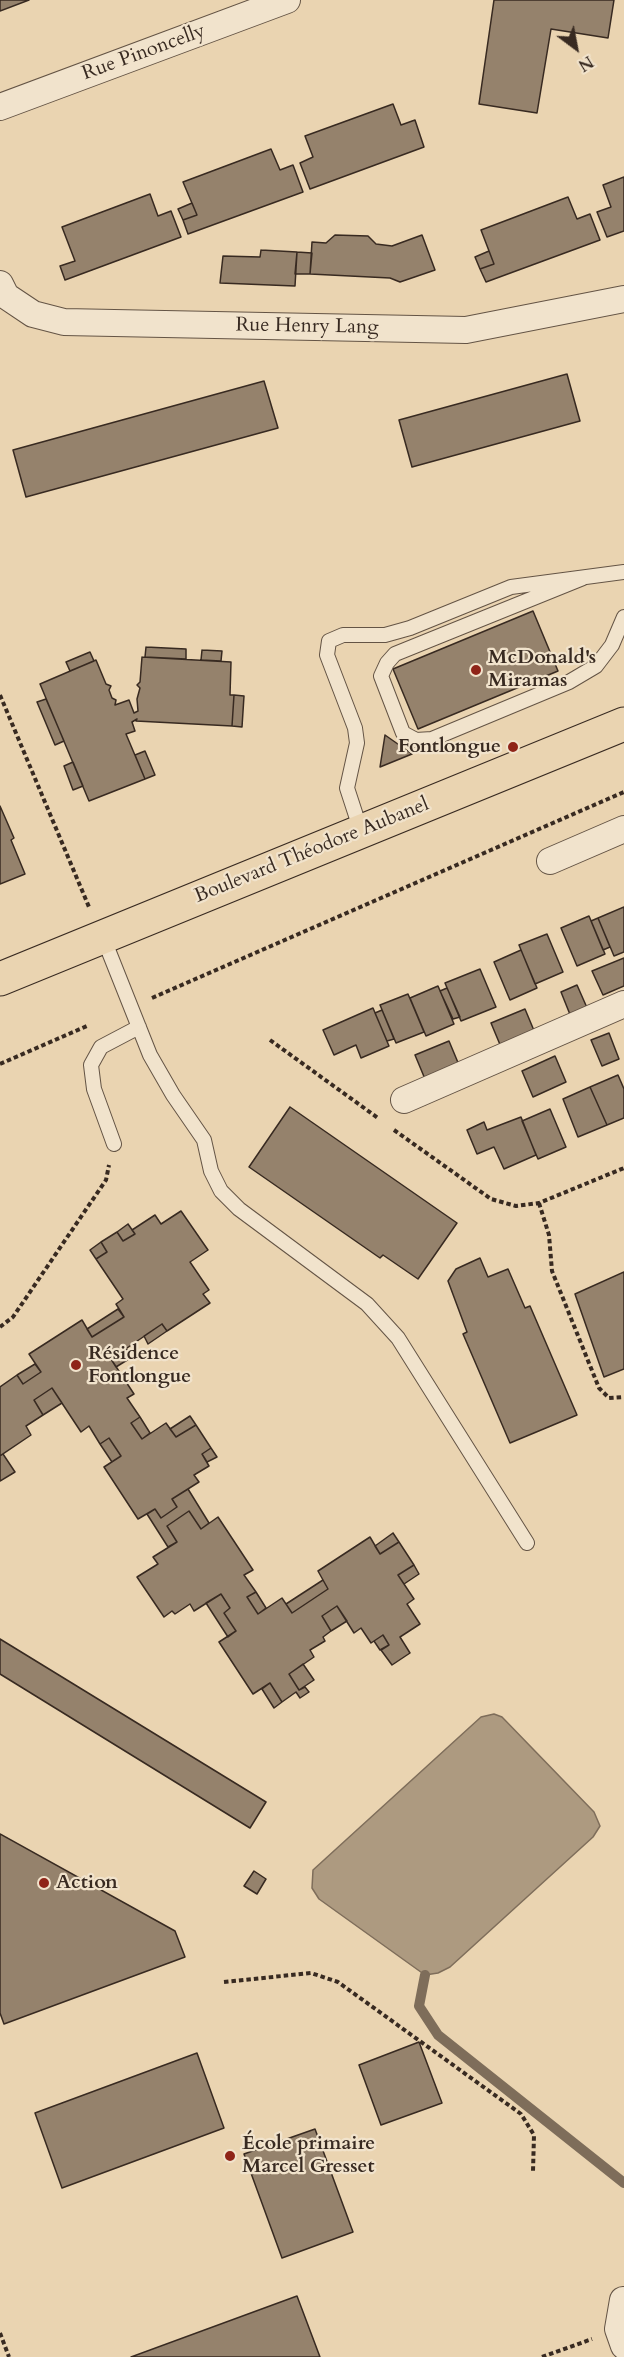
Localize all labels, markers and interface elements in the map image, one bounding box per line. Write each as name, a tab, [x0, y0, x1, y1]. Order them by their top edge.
north arrow	[546, 18, 606, 78]
street label: Rue Pinoncelly	[79, 20, 209, 86]
text: N	[574, 50, 597, 76]
street label: Rue Henry Lang	[235, 314, 379, 340]
place label: McDonald's Miramas	[488, 646, 596, 693]
marker: McDonald's Miramas	[469, 663, 483, 677]
place label: Fontlongue	[398, 735, 501, 759]
marker: Fontlongue	[506, 740, 520, 754]
street label: Boulevard Théodore Aubanel	[191, 793, 433, 909]
place label: Résidence Fontlongue	[88, 1342, 191, 1389]
marker: Résidence Fontlongue	[69, 1358, 83, 1372]
place label: Action	[56, 1871, 118, 1895]
marker: Action	[37, 1876, 51, 1890]
place label: École primaire Marcel Gresset	[242, 2132, 375, 2179]
marker: École primaire Marcel Gresset	[223, 2149, 237, 2163]

